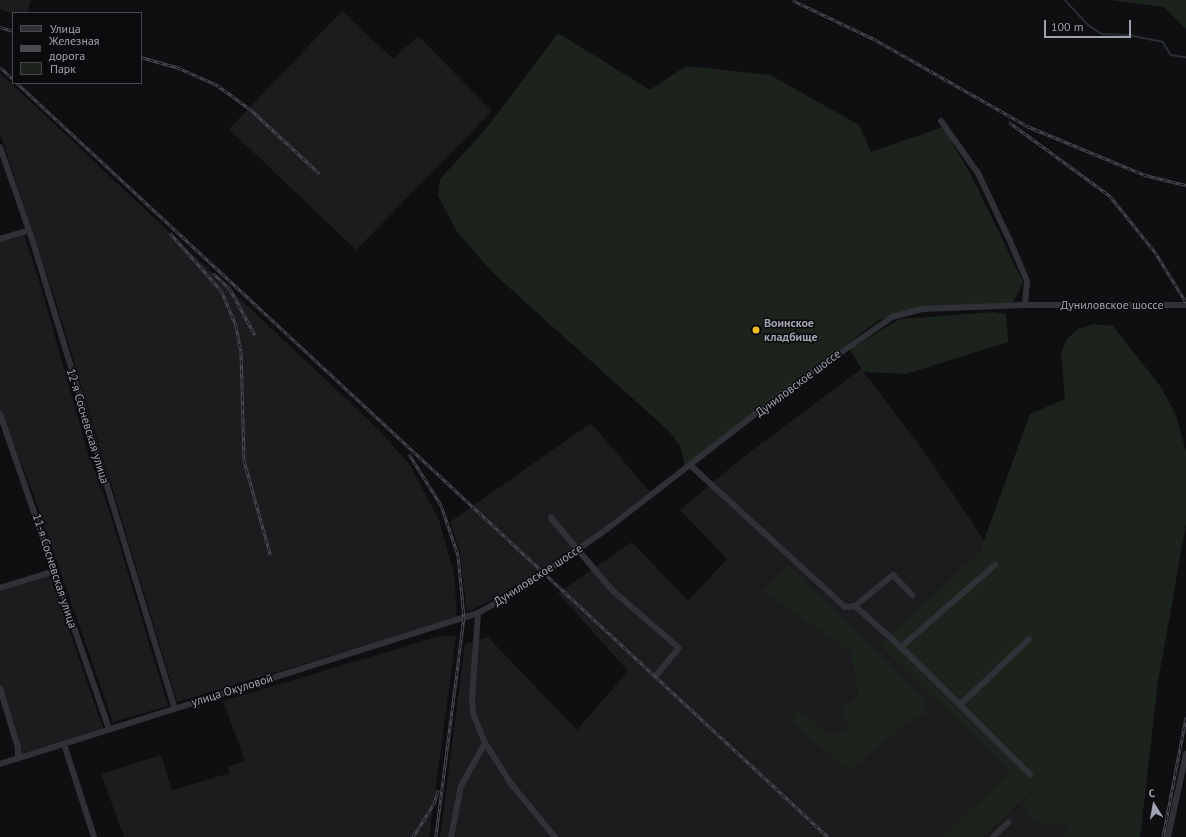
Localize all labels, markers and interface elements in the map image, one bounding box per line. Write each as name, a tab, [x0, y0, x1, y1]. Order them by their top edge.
legend	[12, 12, 142, 84]
scale bar	[1046, 12, 1133, 38]
text: 100 m	[1051, 19, 1084, 34]
text: Улица	[50, 21, 81, 36]
text: Железная дорога	[49, 33, 100, 63]
text: Парк	[50, 61, 76, 76]
street label: Дуниловское шоссе	[1060, 298, 1164, 312]
place label: Воинское кладбище	[764, 316, 818, 344]
marker: Воинское кладбище	[751, 325, 761, 335]
street label: Дуниловское шоссе	[752, 346, 844, 420]
street label: 12-я Сосневская улица	[64, 367, 112, 485]
street label: 11-я Сосневская улица	[30, 512, 80, 630]
street label: Дуниловское шоссе	[491, 541, 585, 609]
street label: улица Окуловой	[189, 671, 275, 709]
north arrow	[1134, 785, 1174, 825]
text: С	[1147, 786, 1156, 801]

